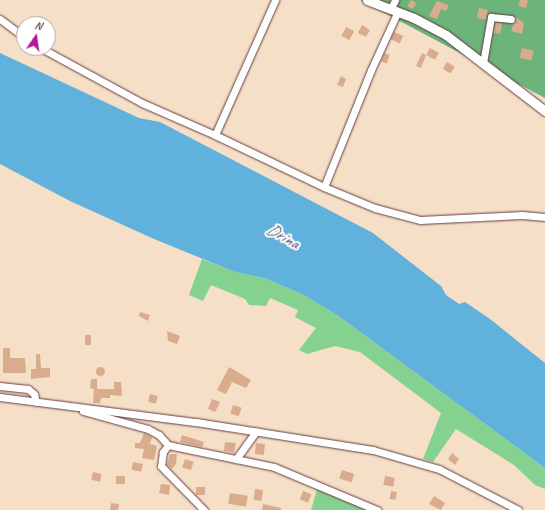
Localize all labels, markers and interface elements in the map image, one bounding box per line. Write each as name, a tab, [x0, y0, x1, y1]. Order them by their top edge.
north arrow	[16, 16, 56, 56]
text: N	[34, 18, 43, 33]
water label: Drina	[263, 219, 303, 253]

